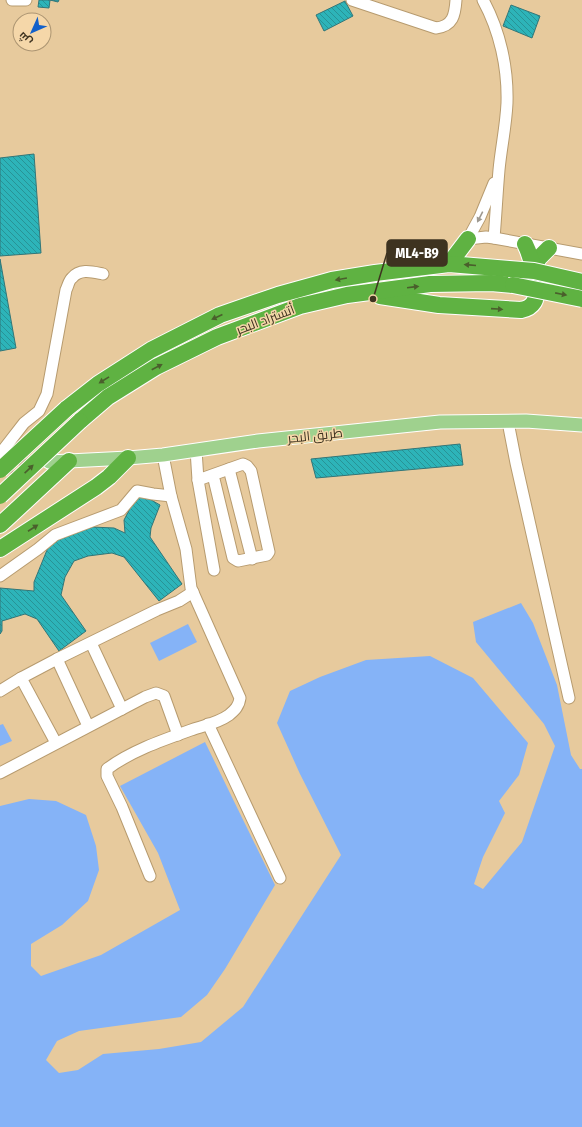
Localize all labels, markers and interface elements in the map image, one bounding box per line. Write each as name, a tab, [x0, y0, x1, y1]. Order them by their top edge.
north arrow	[12, 12, 52, 52]
text: ش	[16, 29, 35, 48]
one-way arrow	[477, 212, 483, 223]
callout: ML4-B9	[387, 240, 447, 266]
text: ML4-B9	[395, 245, 439, 262]
one-way arrow	[464, 262, 476, 269]
one-way arrow	[335, 276, 347, 282]
one-way arrow	[407, 283, 419, 290]
one-way arrow	[555, 292, 567, 298]
street label: أتستراد البحر	[233, 300, 297, 338]
one-way arrow	[491, 305, 503, 312]
one-way arrow	[212, 314, 223, 320]
one-way arrow	[151, 363, 163, 370]
one-way arrow	[99, 376, 109, 384]
street label: طريق البحر	[286, 425, 343, 446]
one-way arrow	[24, 465, 33, 474]
one-way arrow	[28, 524, 38, 532]

